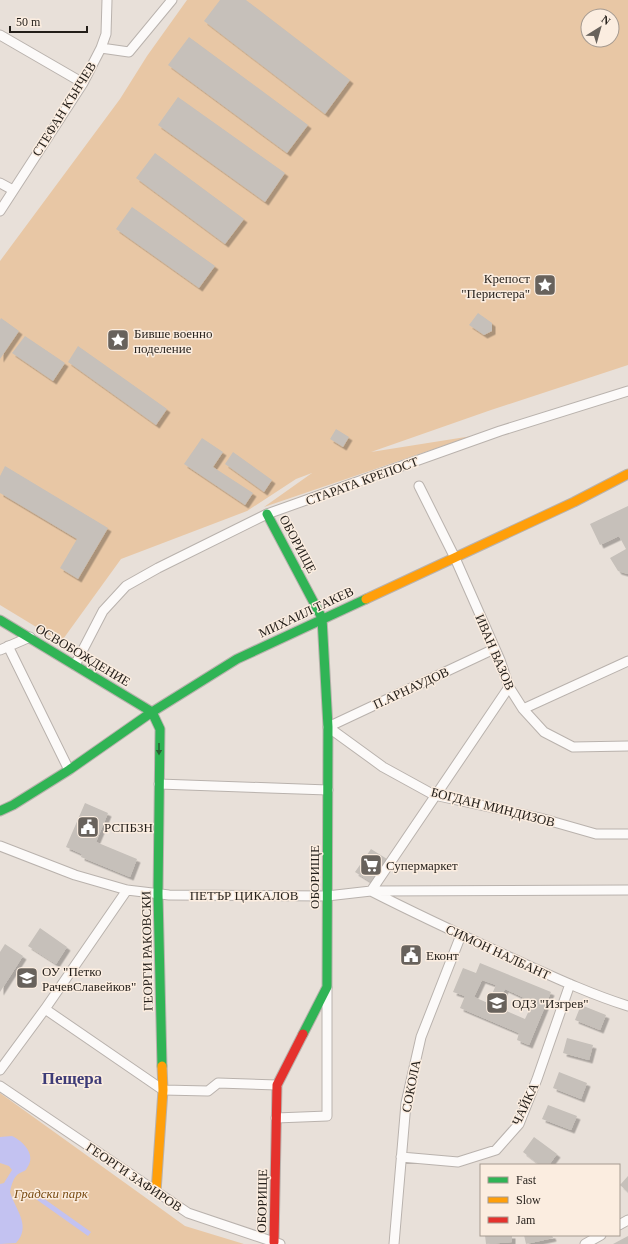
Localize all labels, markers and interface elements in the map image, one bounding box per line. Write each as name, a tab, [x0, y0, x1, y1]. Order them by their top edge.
scale bar	[10, 8, 87, 34]
north arrow	[580, 8, 620, 48]
text: N	[599, 13, 613, 27]
text: 50 m	[16, 15, 41, 29]
street label: СТЕФАН КЪНЧЕВ	[29, 59, 99, 159]
place label: Крепост "Перистера"	[461, 271, 530, 301]
place icon: Крепост "Перистера"	[532, 272, 558, 298]
place label: Бивше военно поделение	[134, 326, 212, 356]
place icon: Бивше военно поделение	[105, 327, 131, 353]
street label: СТАРАТА КРЕПОСТ	[304, 454, 420, 508]
street label: ОБОРИЩЕ	[276, 512, 320, 576]
street label: МИХАИЛ ТАКЕВ	[256, 583, 356, 641]
street label: ИВАН ВАЗОВ	[472, 612, 518, 692]
street label: ОСВОБОЖДЕНИЕ	[33, 621, 133, 689]
street label: П.АРНАУДОВ	[371, 664, 451, 712]
one-way arrow	[156, 743, 162, 756]
street label: БОГДАН МИНДИЗОВ	[429, 784, 557, 830]
public building icon: РСПБЗН	[75, 814, 101, 840]
place label: РСПБЗН	[104, 820, 153, 835]
street label: ОБОРИЩЕ	[307, 845, 322, 909]
supermarket icon: Супермаркет	[358, 852, 384, 878]
place label: Супермаркет	[386, 858, 458, 873]
street label: ПЕТЪР ЦИКАЛОВ	[190, 888, 299, 903]
street label: ГЕОРГИ РАКОВСКИ	[138, 891, 156, 1011]
street label: СИМОН НАЛБАНТ	[444, 921, 553, 983]
public building icon: Еконт	[398, 942, 424, 968]
place label: Еконт	[426, 948, 459, 963]
place label: ОУ "Петко РачевСлавейков"	[42, 964, 136, 994]
school or university icon: ОУ "Петко РачевСлавейков"	[14, 965, 40, 991]
school or university icon: ОДЗ "Изгрев"	[484, 990, 510, 1016]
place label: ОДЗ "Изгрев"	[512, 996, 589, 1011]
street label: СОКОЛА	[399, 1058, 424, 1114]
district label: Пещера	[42, 1069, 103, 1088]
street label: ЧАЙКА	[509, 1080, 542, 1128]
street label: ГЕОРГИ ЗАФИРОВ	[83, 1139, 185, 1215]
legend	[480, 1164, 620, 1236]
street label: ОБОРИЩЕ	[254, 1169, 270, 1233]
text: Fast	[516, 1173, 537, 1187]
park label: Градски парк	[13, 1186, 89, 1201]
text: Slow	[516, 1193, 541, 1207]
text: Jam	[516, 1213, 536, 1227]

